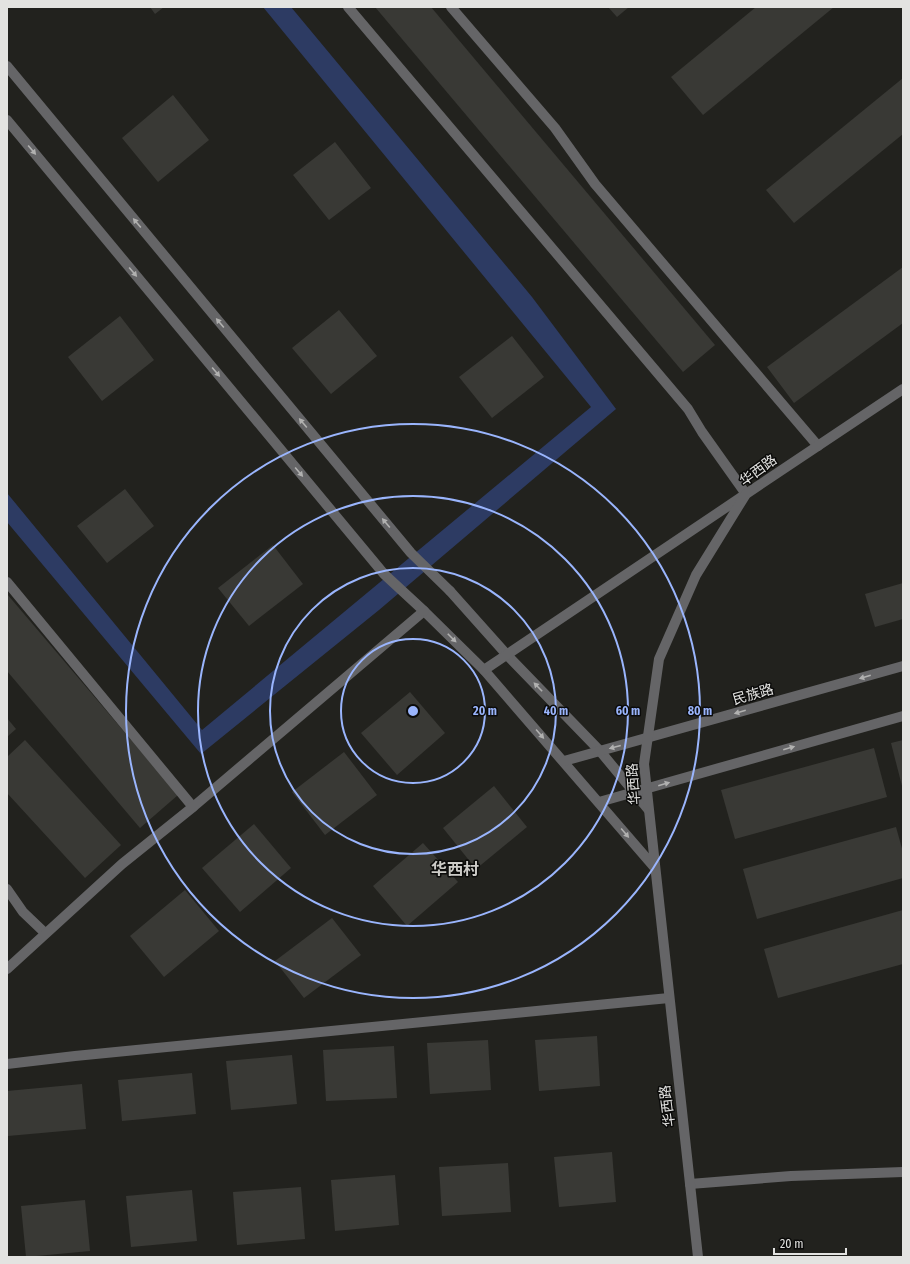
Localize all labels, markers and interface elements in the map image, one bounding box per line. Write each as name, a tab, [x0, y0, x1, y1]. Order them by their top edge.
one-way arrow	[27, 145, 36, 156]
one-way arrow	[133, 217, 142, 228]
one-way arrow	[129, 267, 137, 277]
one-way arrow	[216, 317, 225, 328]
one-way arrow	[212, 366, 221, 377]
one-way arrow	[299, 417, 308, 428]
street label: 华西路	[736, 451, 780, 490]
one-way arrow	[295, 466, 304, 477]
one-way arrow	[382, 517, 391, 528]
one-way arrow	[447, 634, 457, 643]
one-way arrow	[859, 674, 871, 680]
street label: 民族路	[731, 681, 776, 708]
one-way arrow	[533, 682, 543, 692]
centre of rings	[406, 704, 420, 718]
text: 20 m	[472, 704, 497, 718]
text: 40 m	[544, 704, 568, 718]
text: 60 m	[616, 704, 640, 718]
text: 80 m	[688, 704, 712, 718]
one-way arrow	[734, 709, 746, 715]
one-way arrow	[536, 729, 545, 739]
one-way arrow	[609, 744, 621, 750]
one-way arrow	[783, 745, 795, 751]
street label: 华西路	[624, 762, 643, 806]
one-way arrow	[658, 781, 670, 787]
one-way arrow	[620, 827, 629, 838]
district label: 华西村	[431, 860, 479, 879]
street label: 华西路	[657, 1084, 678, 1128]
scale bar	[774, 1230, 846, 1256]
text: 20 m	[780, 1237, 804, 1251]

